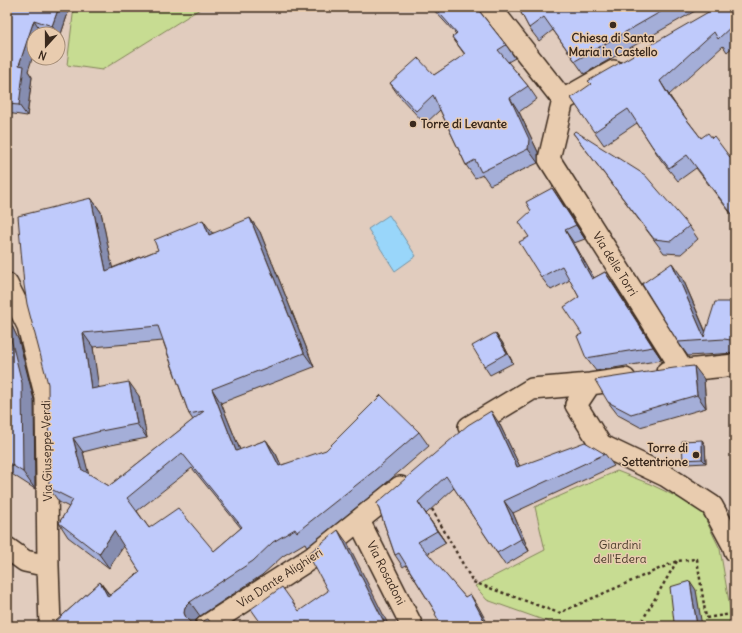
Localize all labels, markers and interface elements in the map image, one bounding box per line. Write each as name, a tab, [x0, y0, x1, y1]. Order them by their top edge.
marker: Chiesa di Santa Maria in Castello	[608, 20, 618, 30]
north arrow	[26, 26, 66, 66]
place label: Chiesa di Santa Maria in Castello	[569, 30, 658, 59]
text: N	[36, 47, 48, 63]
place label: Torre di Levante	[421, 116, 508, 131]
marker: Torre di Levante	[408, 119, 418, 129]
street label: Via delle Torri	[590, 229, 641, 299]
street label: Via Giuseppe Verdi	[38, 400, 55, 502]
place label: Torre di Settentrione	[622, 440, 689, 469]
marker: Torre di Settentrione	[691, 450, 701, 460]
park label: Giardini dell'Edera	[593, 537, 647, 566]
street label: Via Rosadoni	[364, 538, 409, 607]
street label: Via Dante Alighieri	[234, 544, 325, 611]

